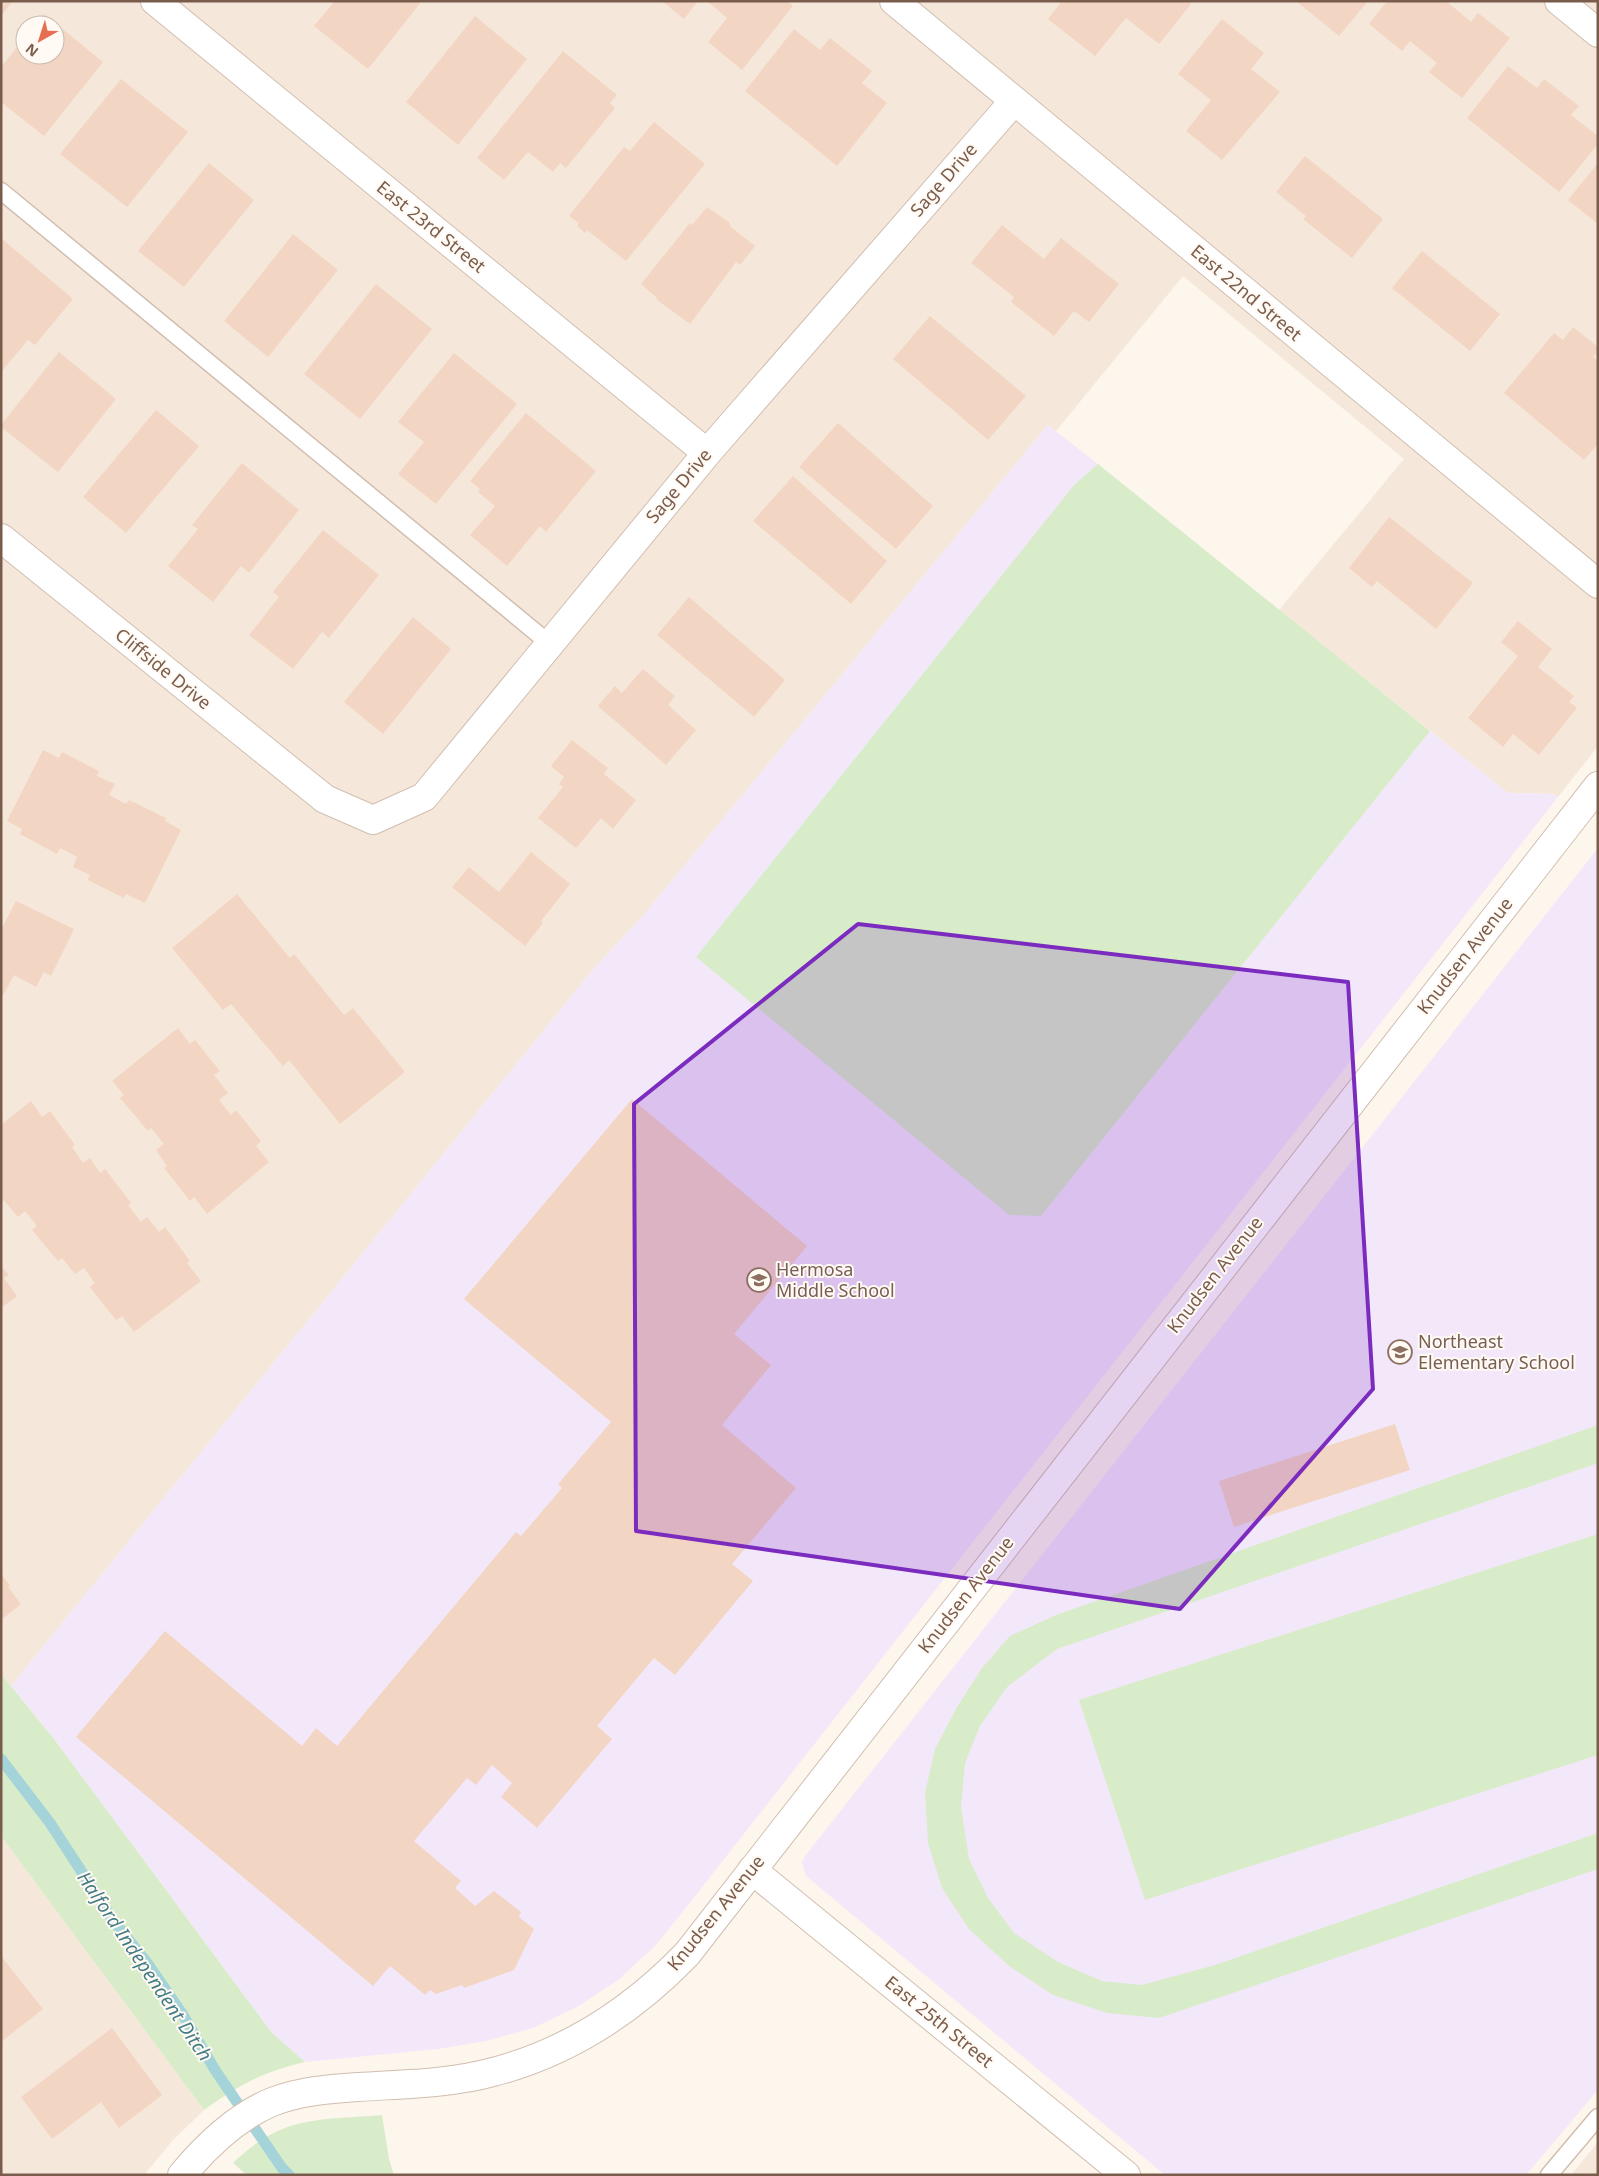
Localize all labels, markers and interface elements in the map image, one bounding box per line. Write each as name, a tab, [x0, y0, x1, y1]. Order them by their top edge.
north arrow	[15, 15, 65, 65]
text: N	[21, 40, 42, 61]
street label: Sage Drive	[905, 137, 982, 221]
street label: East 23rd Street	[372, 175, 491, 278]
street label: East 22nd Street	[1186, 239, 1307, 346]
street label: Sage Drive	[640, 443, 716, 528]
street label: Cliffside Drive	[111, 622, 217, 714]
street label: Knudsen Avenue	[1411, 892, 1517, 1019]
street label: Knudsen Avenue	[1161, 1211, 1267, 1338]
place label: Hermosa Middle School	[776, 1257, 895, 1302]
school or university icon: Hermosa Middle School	[746, 1267, 772, 1293]
place label: Northeast Elementary School	[1418, 1329, 1575, 1374]
school or university icon: Northeast Elementary School	[1387, 1339, 1413, 1365]
street label: Knudsen Avenue	[912, 1531, 1018, 1658]
street label: Knudsen Avenue	[661, 1850, 769, 1975]
water label: Halford Independent Ditch	[72, 1866, 218, 2066]
street label: East 25th Street	[880, 1970, 999, 2073]

